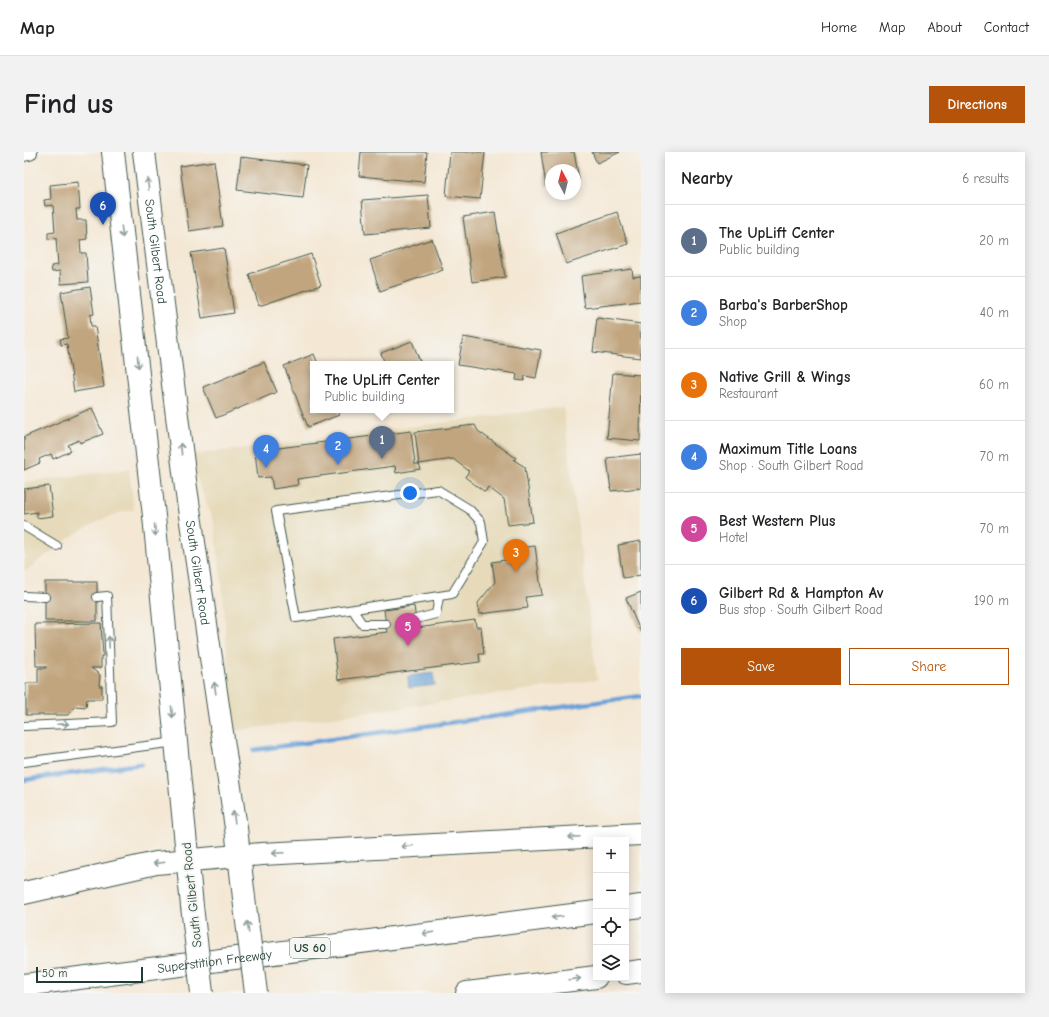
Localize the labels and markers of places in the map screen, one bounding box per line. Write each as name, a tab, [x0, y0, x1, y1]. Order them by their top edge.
pin: 6	[90, 192, 116, 225]
pin: 1	[369, 426, 395, 459]
pin: 2	[325, 432, 351, 465]
pin: 4	[253, 435, 279, 468]
pin: 3	[503, 539, 529, 572]
pin: 5	[395, 613, 421, 646]

